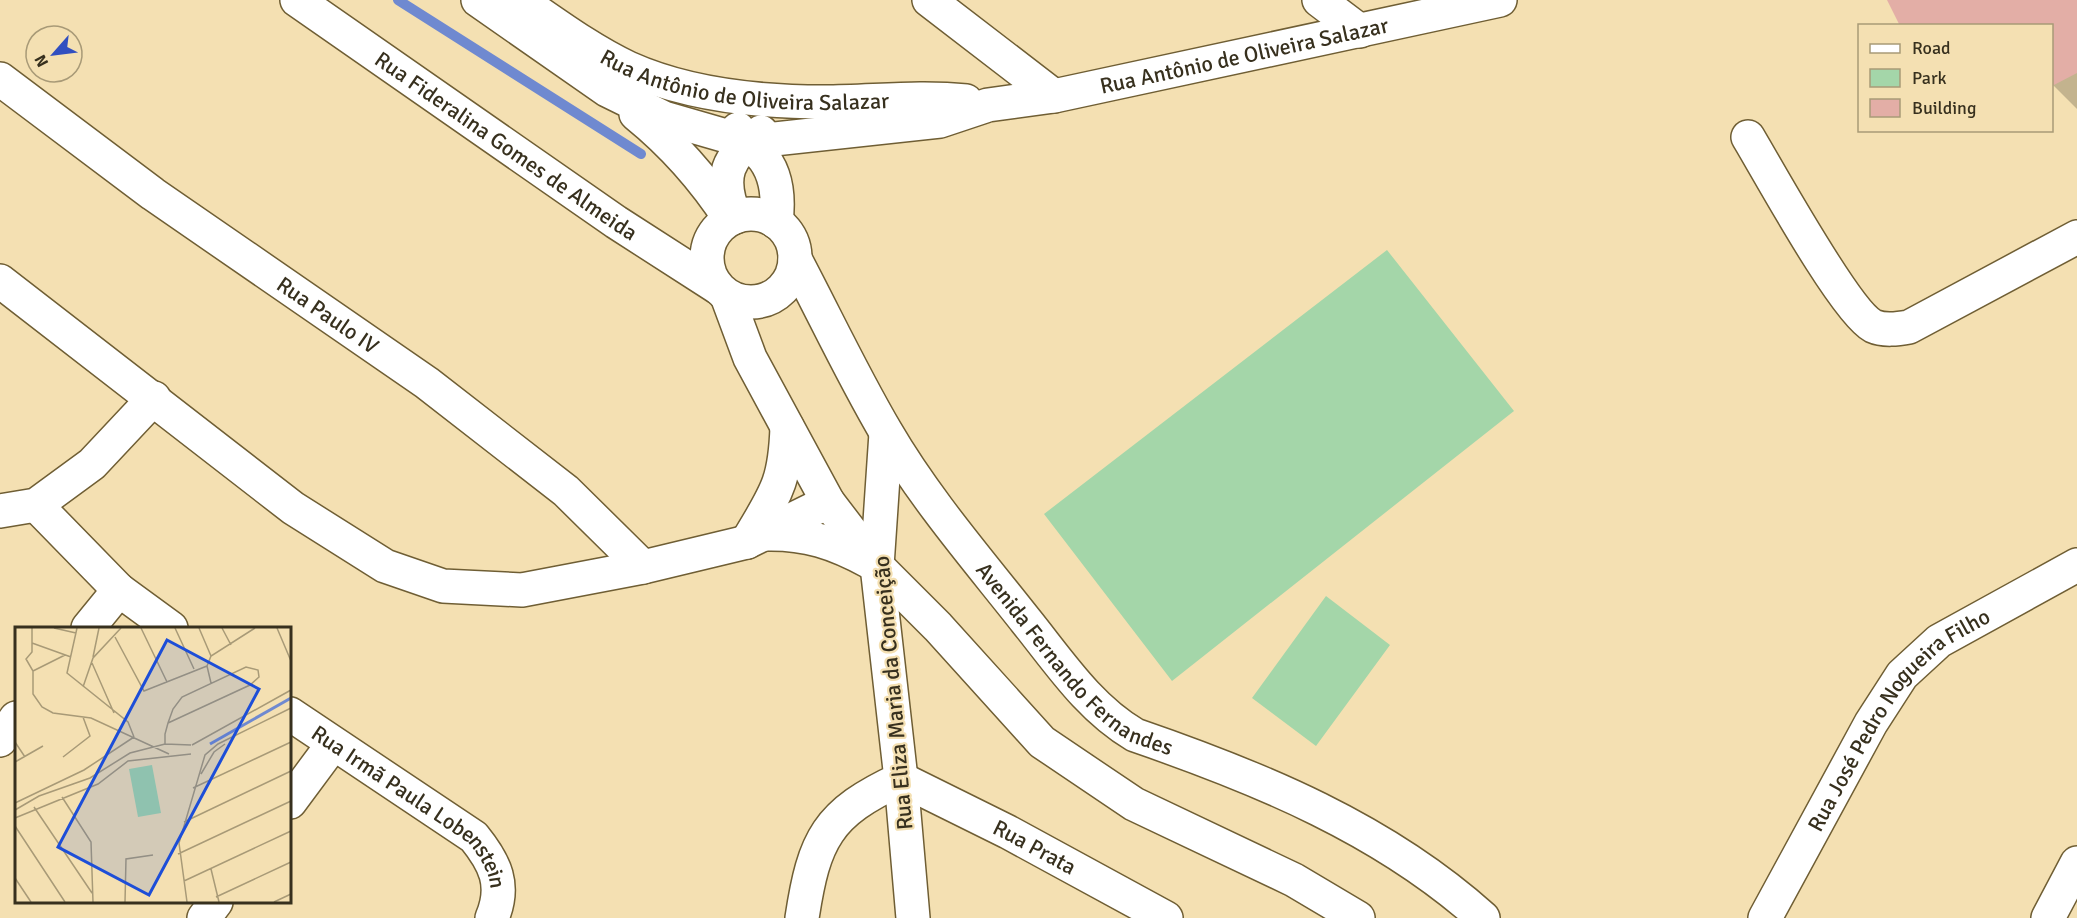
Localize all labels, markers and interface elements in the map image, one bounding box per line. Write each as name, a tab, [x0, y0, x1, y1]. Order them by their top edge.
street label: Rua Antônio de Oliveira Salazar	[1097, 11, 1391, 99]
north arrow	[24, 24, 84, 84]
legend	[1858, 24, 2053, 132]
text: Road	[1912, 37, 1951, 59]
street label: Rua Antônio de Oliveira Salazar	[596, 43, 890, 116]
street label: Rua Fideralina Gomes de Almeida	[370, 45, 643, 246]
text: N	[30, 51, 53, 70]
text: Park	[1912, 67, 1947, 89]
text: Building	[1912, 97, 1976, 119]
street label: Rua Paulo IV	[272, 270, 384, 359]
street label: Rua Eliza Maria da Conceição	[868, 555, 918, 831]
street label: Avenida Fernando Fernandes	[971, 557, 1177, 761]
street label: Rua José Pedro Nogueira Filho	[1801, 602, 1994, 836]
inset map	[15, 627, 291, 903]
street label: Rua Irmã Paula Lobenstein	[307, 719, 512, 890]
street label: Rua Prata	[989, 813, 1081, 880]

